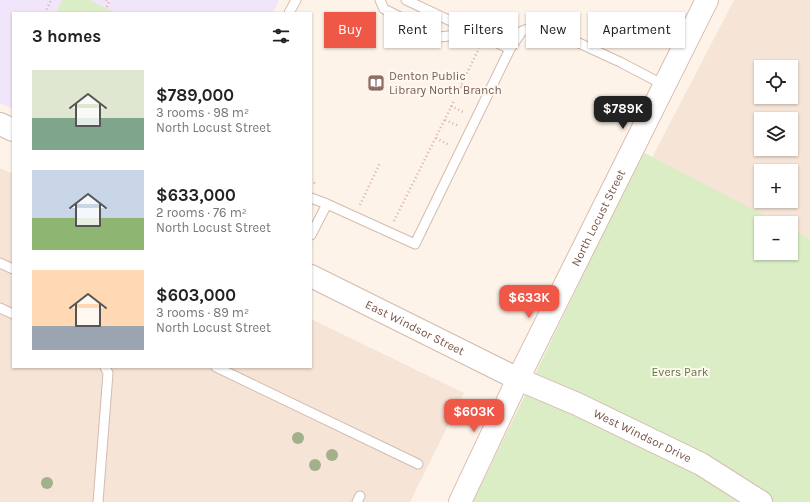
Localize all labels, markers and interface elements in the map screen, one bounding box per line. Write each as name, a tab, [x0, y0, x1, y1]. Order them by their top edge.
chip: Buy	[324, 12, 376, 48]
chip: Rent	[384, 12, 441, 48]
chip: Filters	[449, 12, 518, 48]
chip: New	[526, 12, 580, 48]
chip: Apartment	[588, 12, 685, 48]
icon: filters	[270, 25, 292, 47]
text: 3 homes	[32, 26, 101, 46]
map controls	[754, 60, 798, 260]
button: locate	[754, 60, 798, 104]
place label: Denton Public Library North Branch	[389, 69, 502, 97]
library icon: Denton Public Library North Branch	[366, 73, 386, 93]
text: $789,000	[156, 85, 234, 105]
icon: home	[64, 86, 112, 134]
pin: $789K	[595, 96, 651, 130]
text: $789K	[603, 101, 643, 116]
text: 3 rooms · 98 m²	[156, 105, 249, 120]
button: layers	[754, 112, 798, 156]
text: North Locust Street	[156, 120, 271, 135]
button: +	[754, 164, 798, 208]
street label: North Locust Street	[568, 167, 628, 269]
text: $633,000	[156, 185, 236, 205]
icon: home	[64, 186, 112, 234]
text: 2 rooms · 76 m²	[156, 205, 247, 220]
button: −	[754, 216, 798, 260]
text: North Locust Street	[156, 220, 271, 235]
text: $603,000	[156, 285, 236, 305]
pin: $633K	[501, 285, 557, 319]
icon: home	[64, 286, 112, 334]
text: $633K	[508, 290, 550, 305]
street label: East Windsor Street	[363, 297, 467, 358]
text: 3 rooms · 89 m²	[156, 305, 249, 320]
text: North Locust Street	[156, 320, 271, 335]
park label: Evers Park	[652, 365, 709, 379]
pin: $603K	[446, 399, 502, 433]
text: $603K	[453, 404, 495, 419]
street label: West Windsor Drive	[591, 406, 694, 465]

